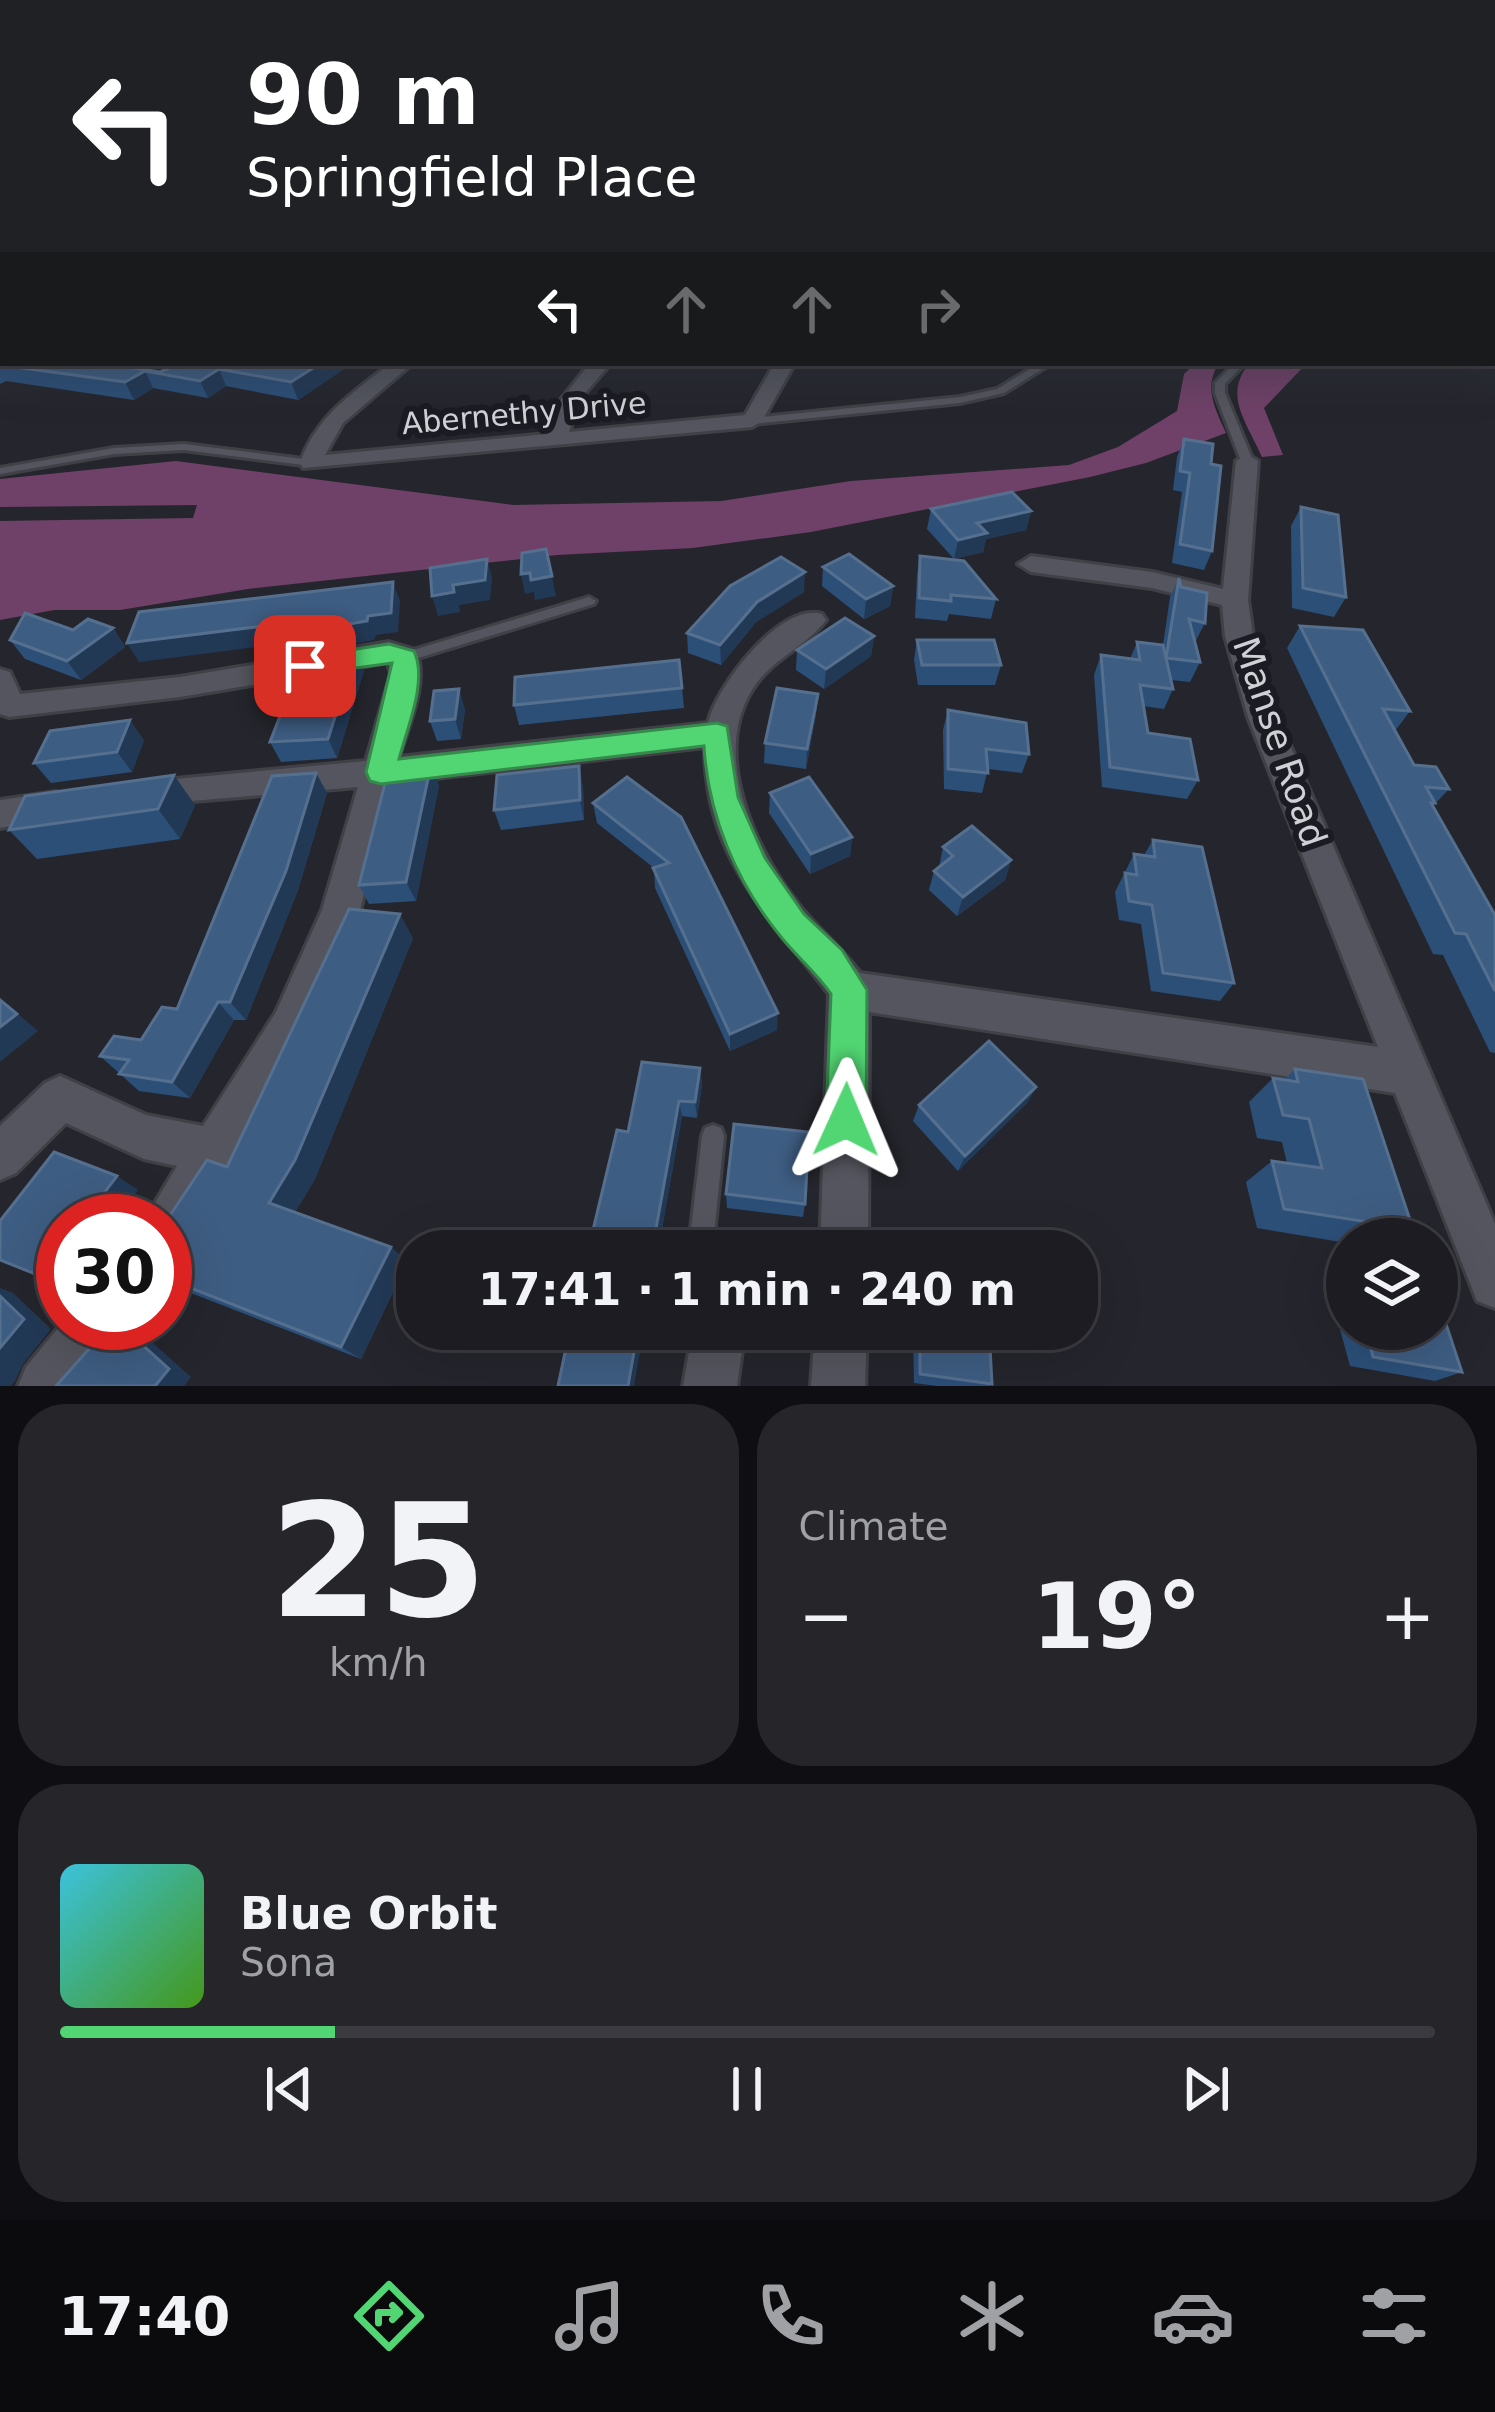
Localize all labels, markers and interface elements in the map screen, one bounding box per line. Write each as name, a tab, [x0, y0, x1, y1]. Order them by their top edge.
text: 90 m	[246, 46, 480, 144]
icon: left	[48, 48, 204, 204]
text: Springfield Place	[246, 146, 698, 209]
icon: left	[527, 276, 593, 342]
icon: ahead	[653, 276, 719, 342]
icon: ahead	[779, 276, 845, 342]
icon: right	[905, 276, 971, 342]
street label: Abernethy Drive	[400, 385, 648, 441]
pin	[254, 615, 356, 717]
street label: Manse Road	[1225, 632, 1335, 852]
icon: arrive	[272, 633, 338, 699]
position arrow	[783, 1057, 909, 1183]
speed limit sign: 30	[36, 1194, 192, 1350]
map controls	[1326, 1218, 1458, 1350]
button: layers	[1326, 1218, 1458, 1350]
text: 17:41 · 1 min · 240 m	[478, 1263, 1016, 1316]
text: 25	[270, 1471, 487, 1653]
text: Climate	[799, 1504, 949, 1549]
text: 19°	[1032, 1564, 1202, 1669]
text: −	[799, 1578, 854, 1655]
text: +	[1380, 1578, 1435, 1655]
text: km/h	[329, 1640, 427, 1685]
text: Blue Orbit	[240, 1887, 498, 1940]
text: Sona	[240, 1940, 337, 1985]
icon: previous	[256, 2056, 322, 2122]
icon: pause	[714, 2056, 780, 2122]
icon: next	[1173, 2056, 1239, 2122]
icon: directions	[347, 2274, 431, 2358]
icon: music	[548, 2274, 632, 2358]
icon: phone	[749, 2274, 833, 2358]
icon: climate	[950, 2274, 1034, 2358]
icon: car	[1151, 2274, 1235, 2358]
icon: filters	[1352, 2274, 1436, 2358]
text: 17:40	[59, 2285, 230, 2348]

